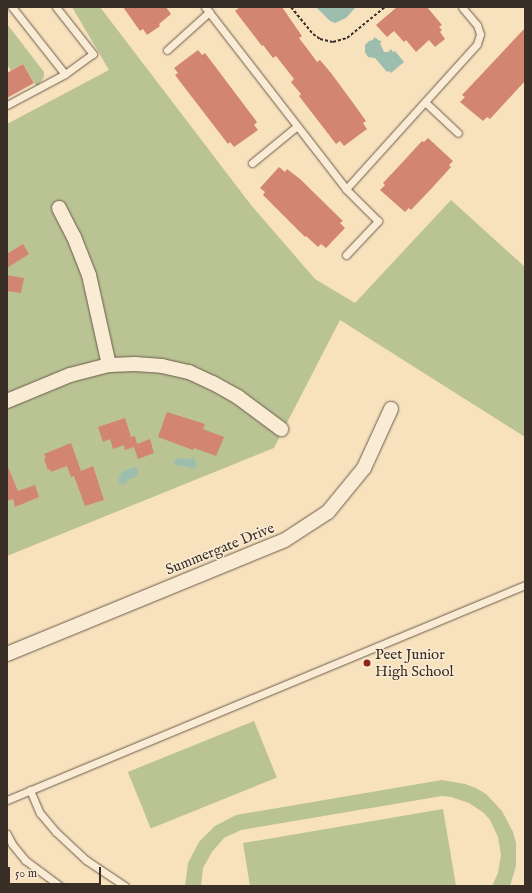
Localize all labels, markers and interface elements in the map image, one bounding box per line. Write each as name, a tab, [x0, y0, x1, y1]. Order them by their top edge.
street label: Summergate Drive	[163, 519, 277, 579]
place label: Peet Junior High School	[375, 645, 454, 680]
marker: Peet Junior High School	[362, 658, 372, 668]
scale bar	[10, 859, 103, 885]
text: 50 m	[15, 866, 37, 881]

